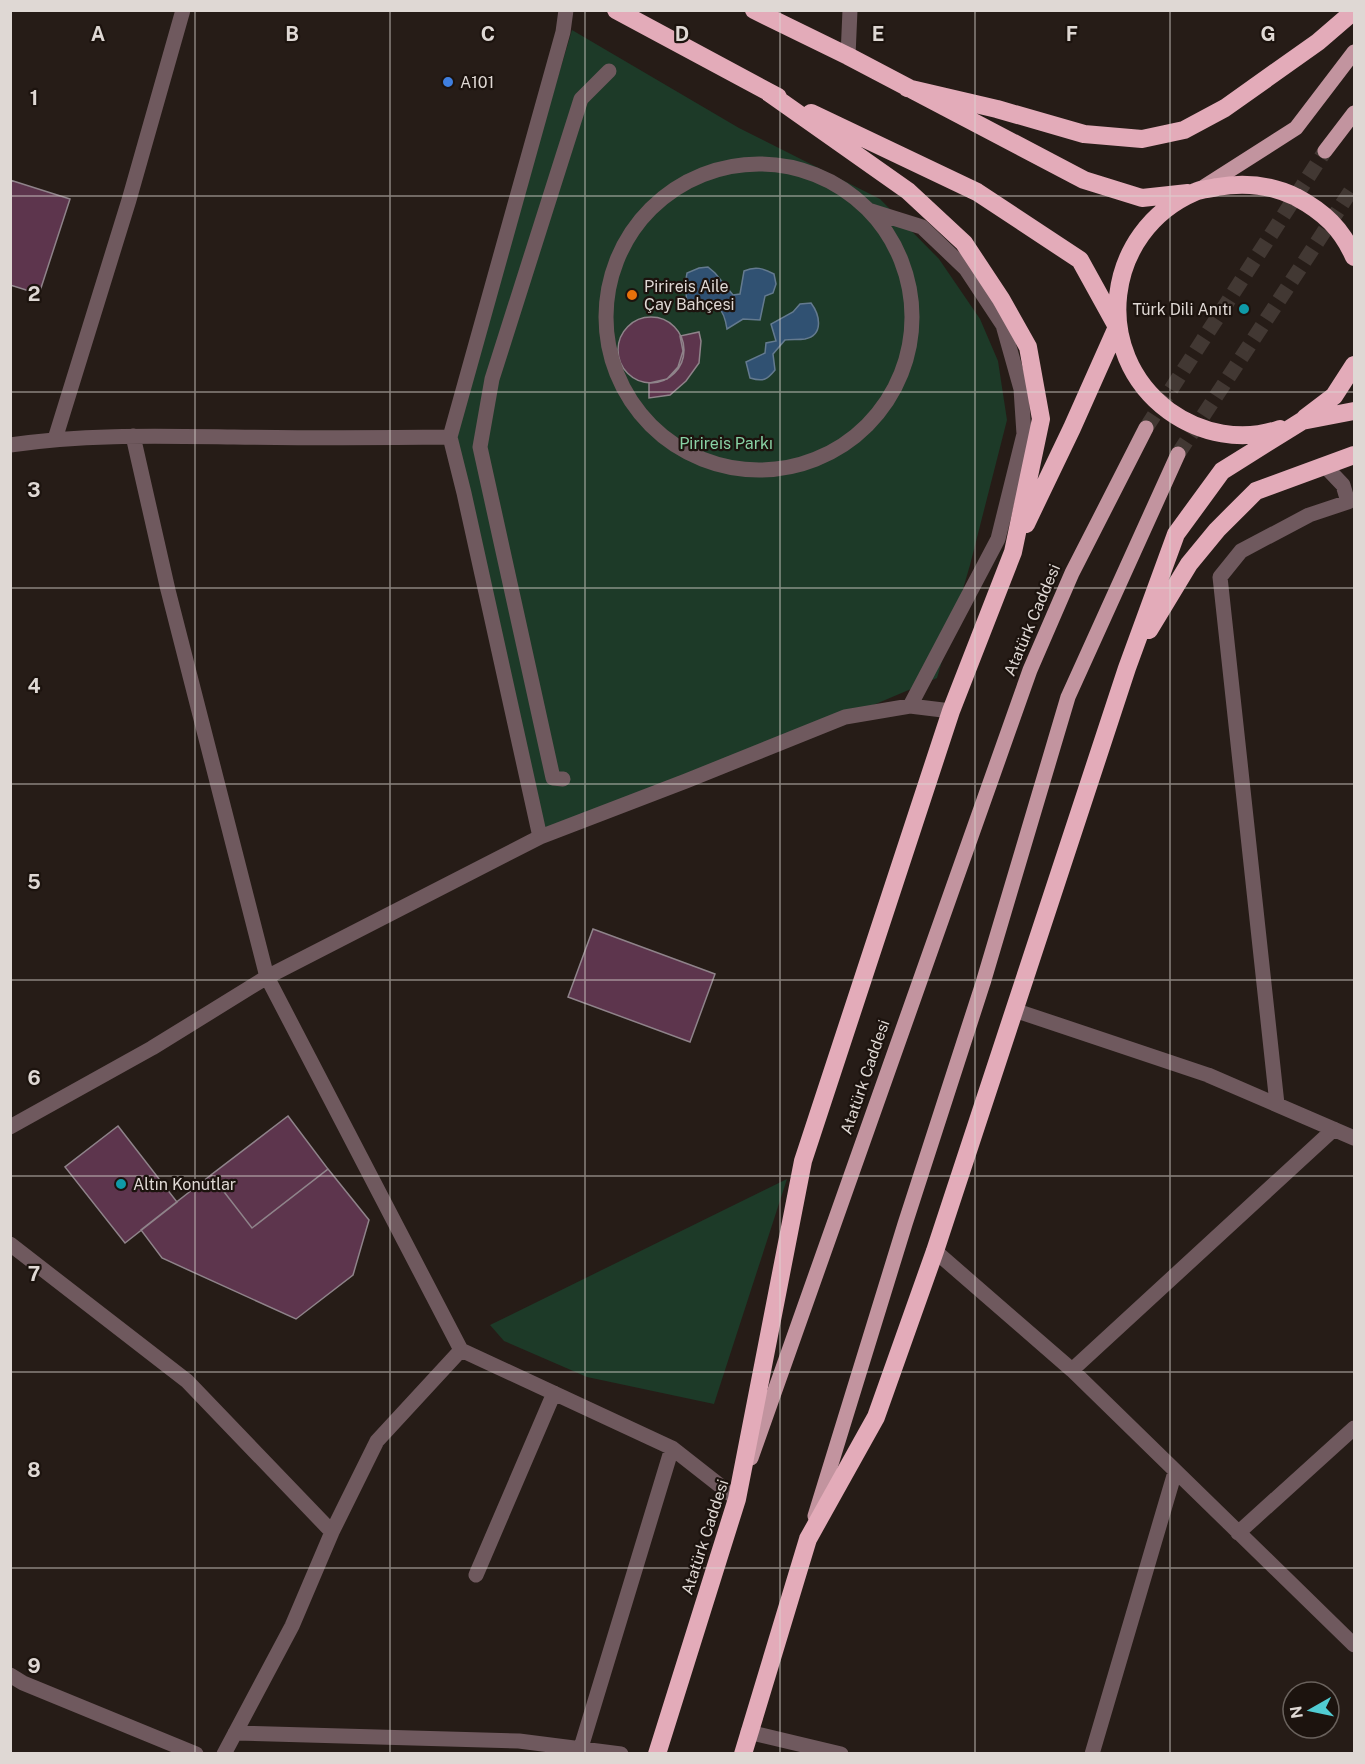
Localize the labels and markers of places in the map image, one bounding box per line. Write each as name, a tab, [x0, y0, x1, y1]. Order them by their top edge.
place label: A101	[460, 73, 494, 92]
marker: A101	[441, 75, 455, 89]
place label: Pirireis Aile Çay Bahçesi	[644, 277, 734, 314]
marker: Pirireis Aile Çay Bahçesi	[625, 288, 639, 302]
place label: Türk Dili Anıtı	[1133, 300, 1232, 319]
marker: Türk Dili Anıtı	[1237, 302, 1251, 316]
place label: Altın Konutlar	[133, 1175, 236, 1194]
marker: Altın Konutlar	[114, 1177, 128, 1191]

